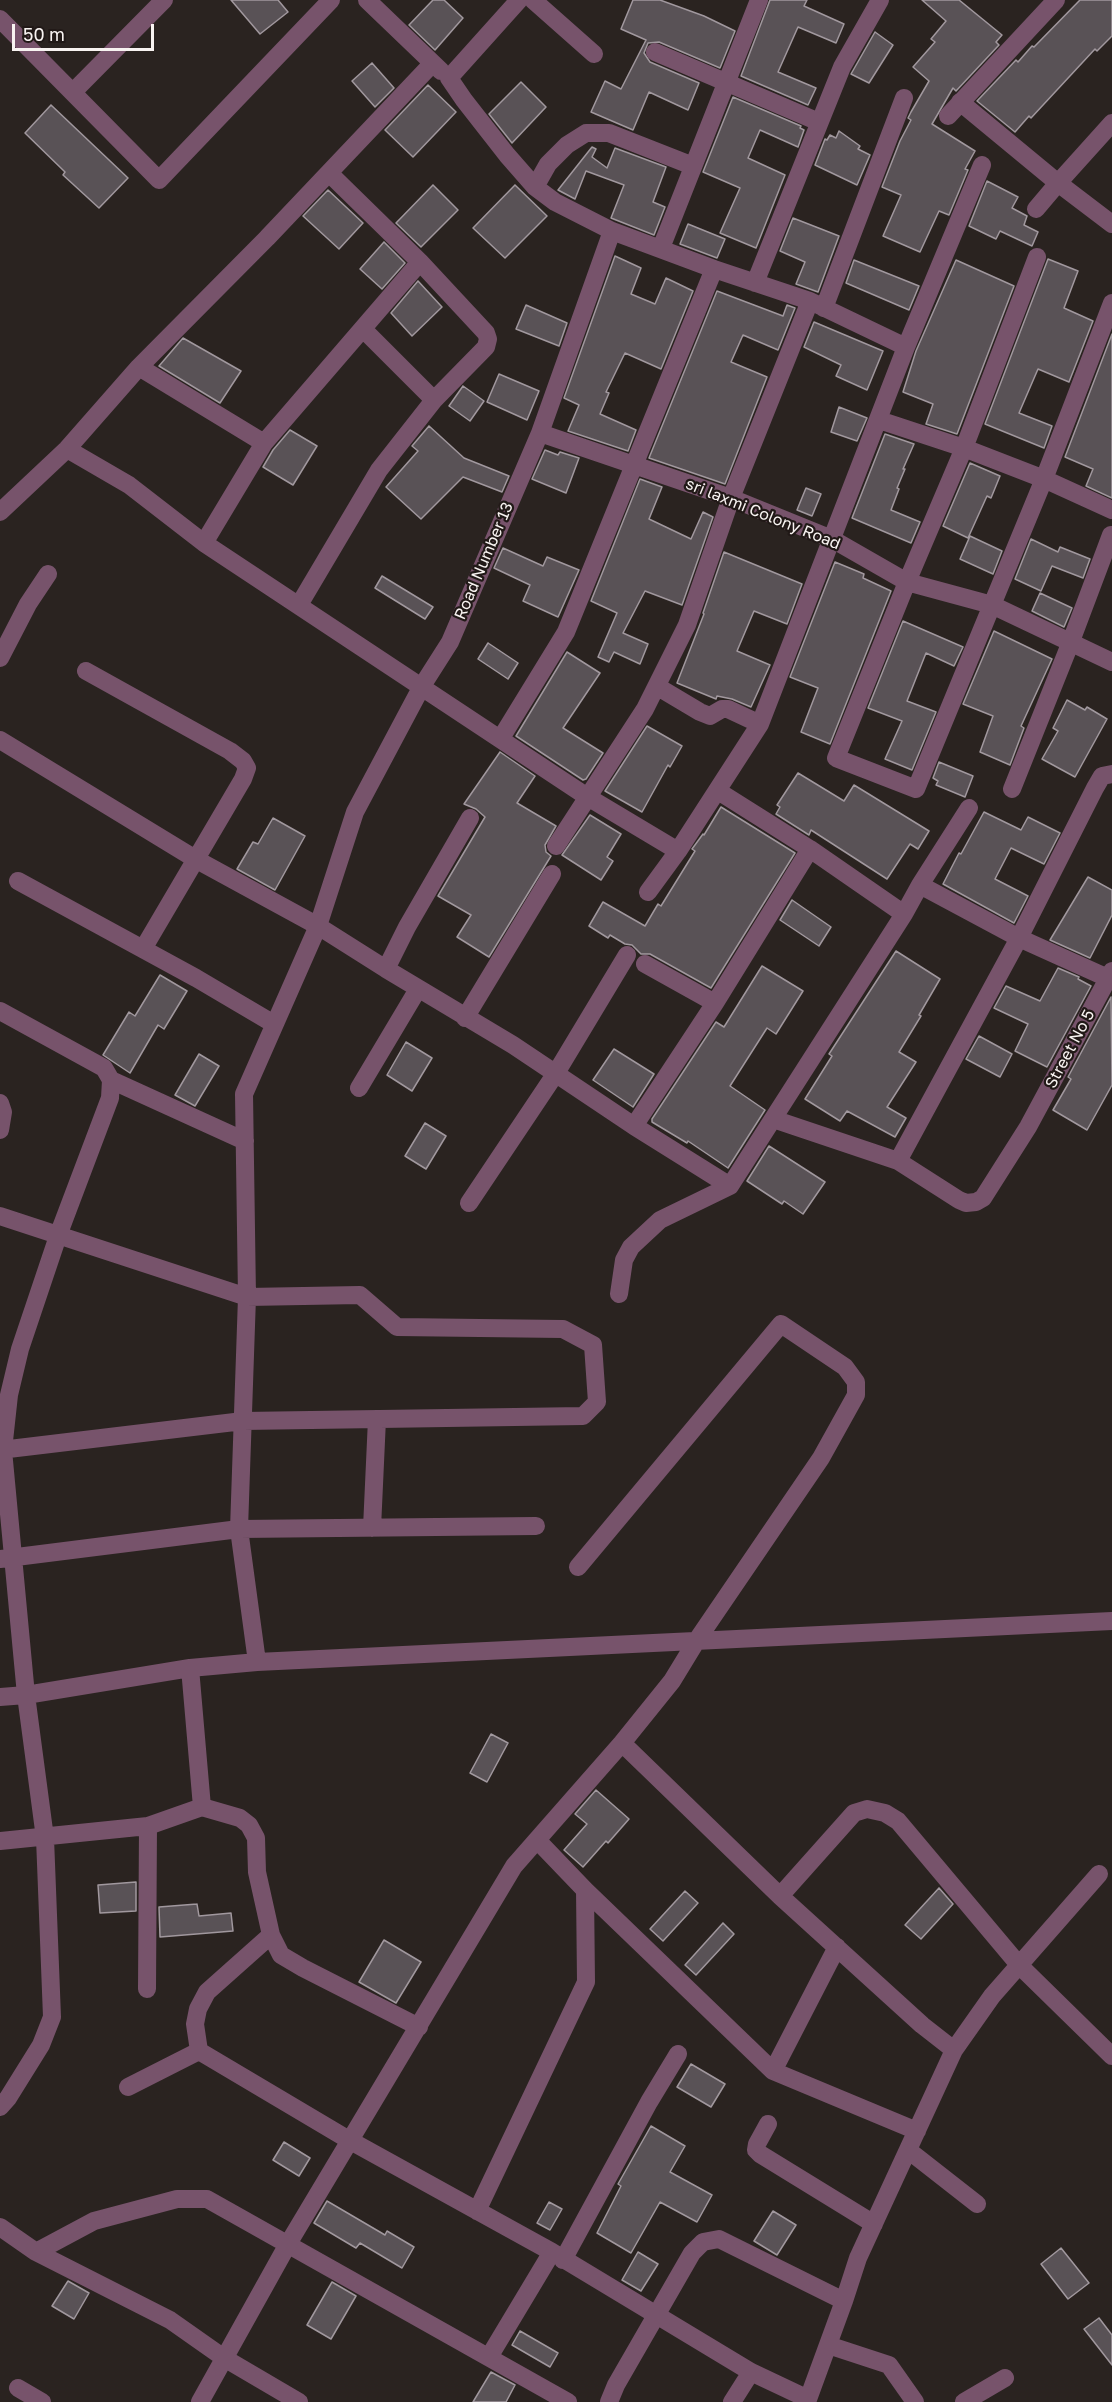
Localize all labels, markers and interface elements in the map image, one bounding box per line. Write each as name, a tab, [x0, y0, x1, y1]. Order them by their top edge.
scale bar	[15, 12, 158, 50]
text: 50 m	[23, 23, 65, 45]
street label: sri laxmi Colony Road	[683, 474, 843, 554]
street label: Road Number 13	[451, 499, 517, 623]
street label: Street No 5	[1041, 1006, 1099, 1092]

